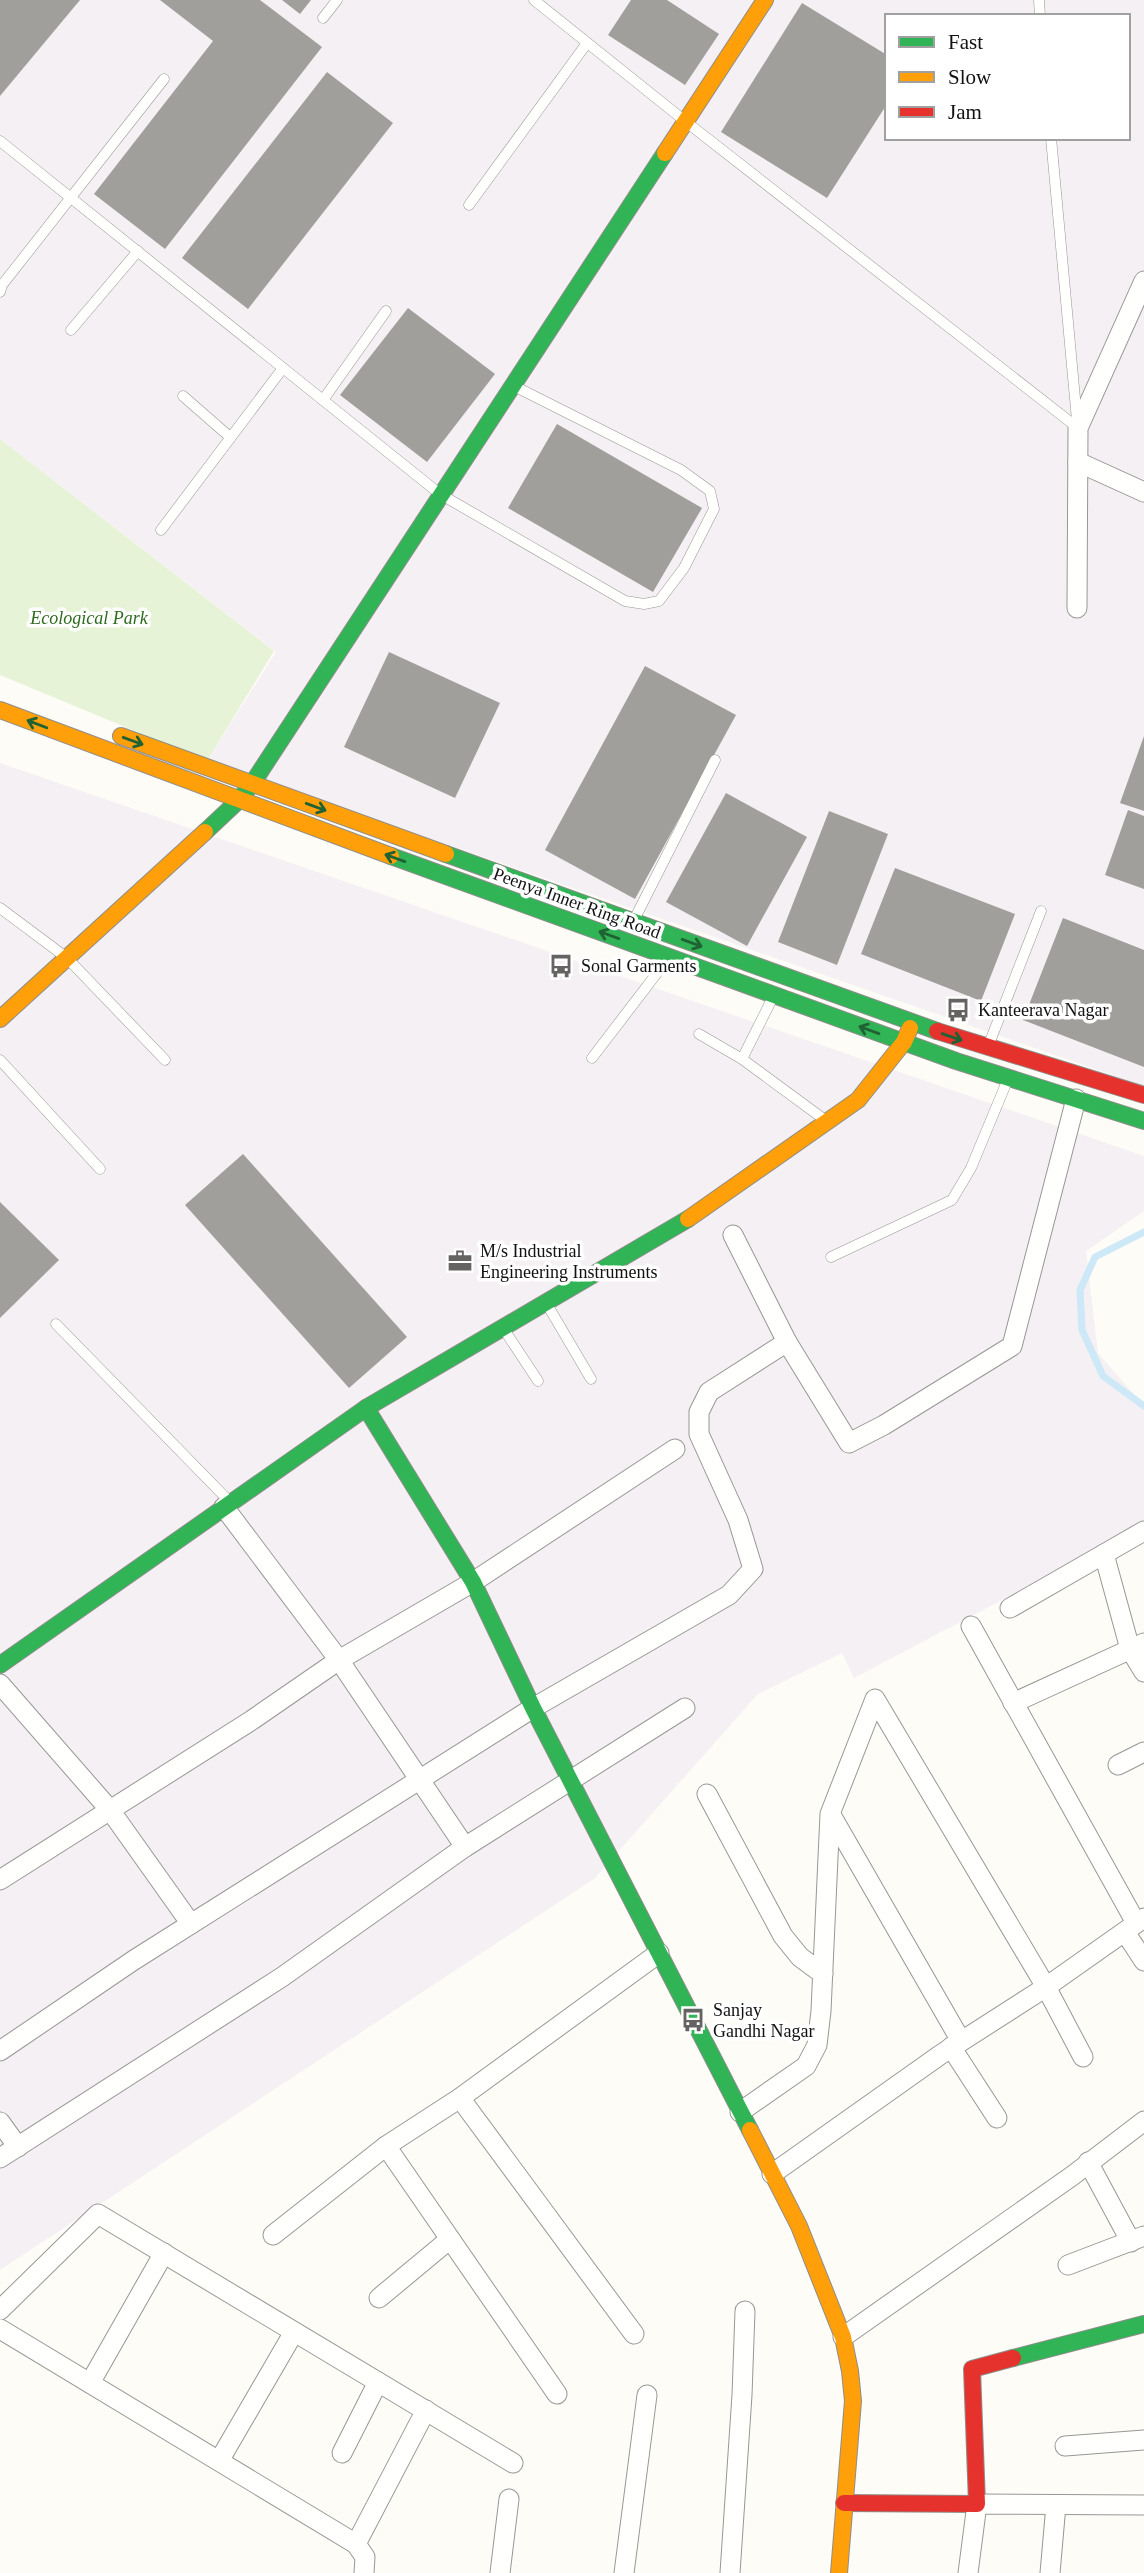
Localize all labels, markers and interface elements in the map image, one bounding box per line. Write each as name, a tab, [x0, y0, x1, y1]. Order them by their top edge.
legend	[885, 14, 1130, 140]
text: Fast	[948, 30, 983, 54]
text: Slow	[948, 65, 992, 89]
text: Jam	[948, 100, 982, 124]
park label: Ecological Park	[29, 608, 149, 628]
one-way arrow	[26, 717, 48, 730]
one-way arrow	[122, 735, 144, 748]
one-way arrow	[305, 802, 327, 814]
one-way arrow	[384, 851, 406, 863]
street label: Peenya Inner Ring Road	[491, 863, 663, 943]
one-way arrow	[598, 928, 620, 940]
one-way arrow	[680, 938, 702, 950]
bus stop icon: Sonal Garments	[547, 952, 575, 980]
place label: Sonal Garments	[581, 956, 696, 976]
bus stop icon: Kanteerava Nagar	[944, 996, 972, 1024]
place label: Kanteerava Nagar	[978, 1000, 1108, 1020]
one-way arrow	[858, 1022, 880, 1035]
one-way arrow	[940, 1032, 962, 1044]
place label: M/s Industrial Engineering Instruments	[480, 1241, 657, 1282]
office icon: M/s Industrial Engineering Instruments	[446, 1247, 474, 1275]
place label: Sanjay Gandhi Nagar	[713, 2000, 814, 2041]
bus stop icon: Sanjay Gandhi Nagar	[679, 2006, 707, 2034]

